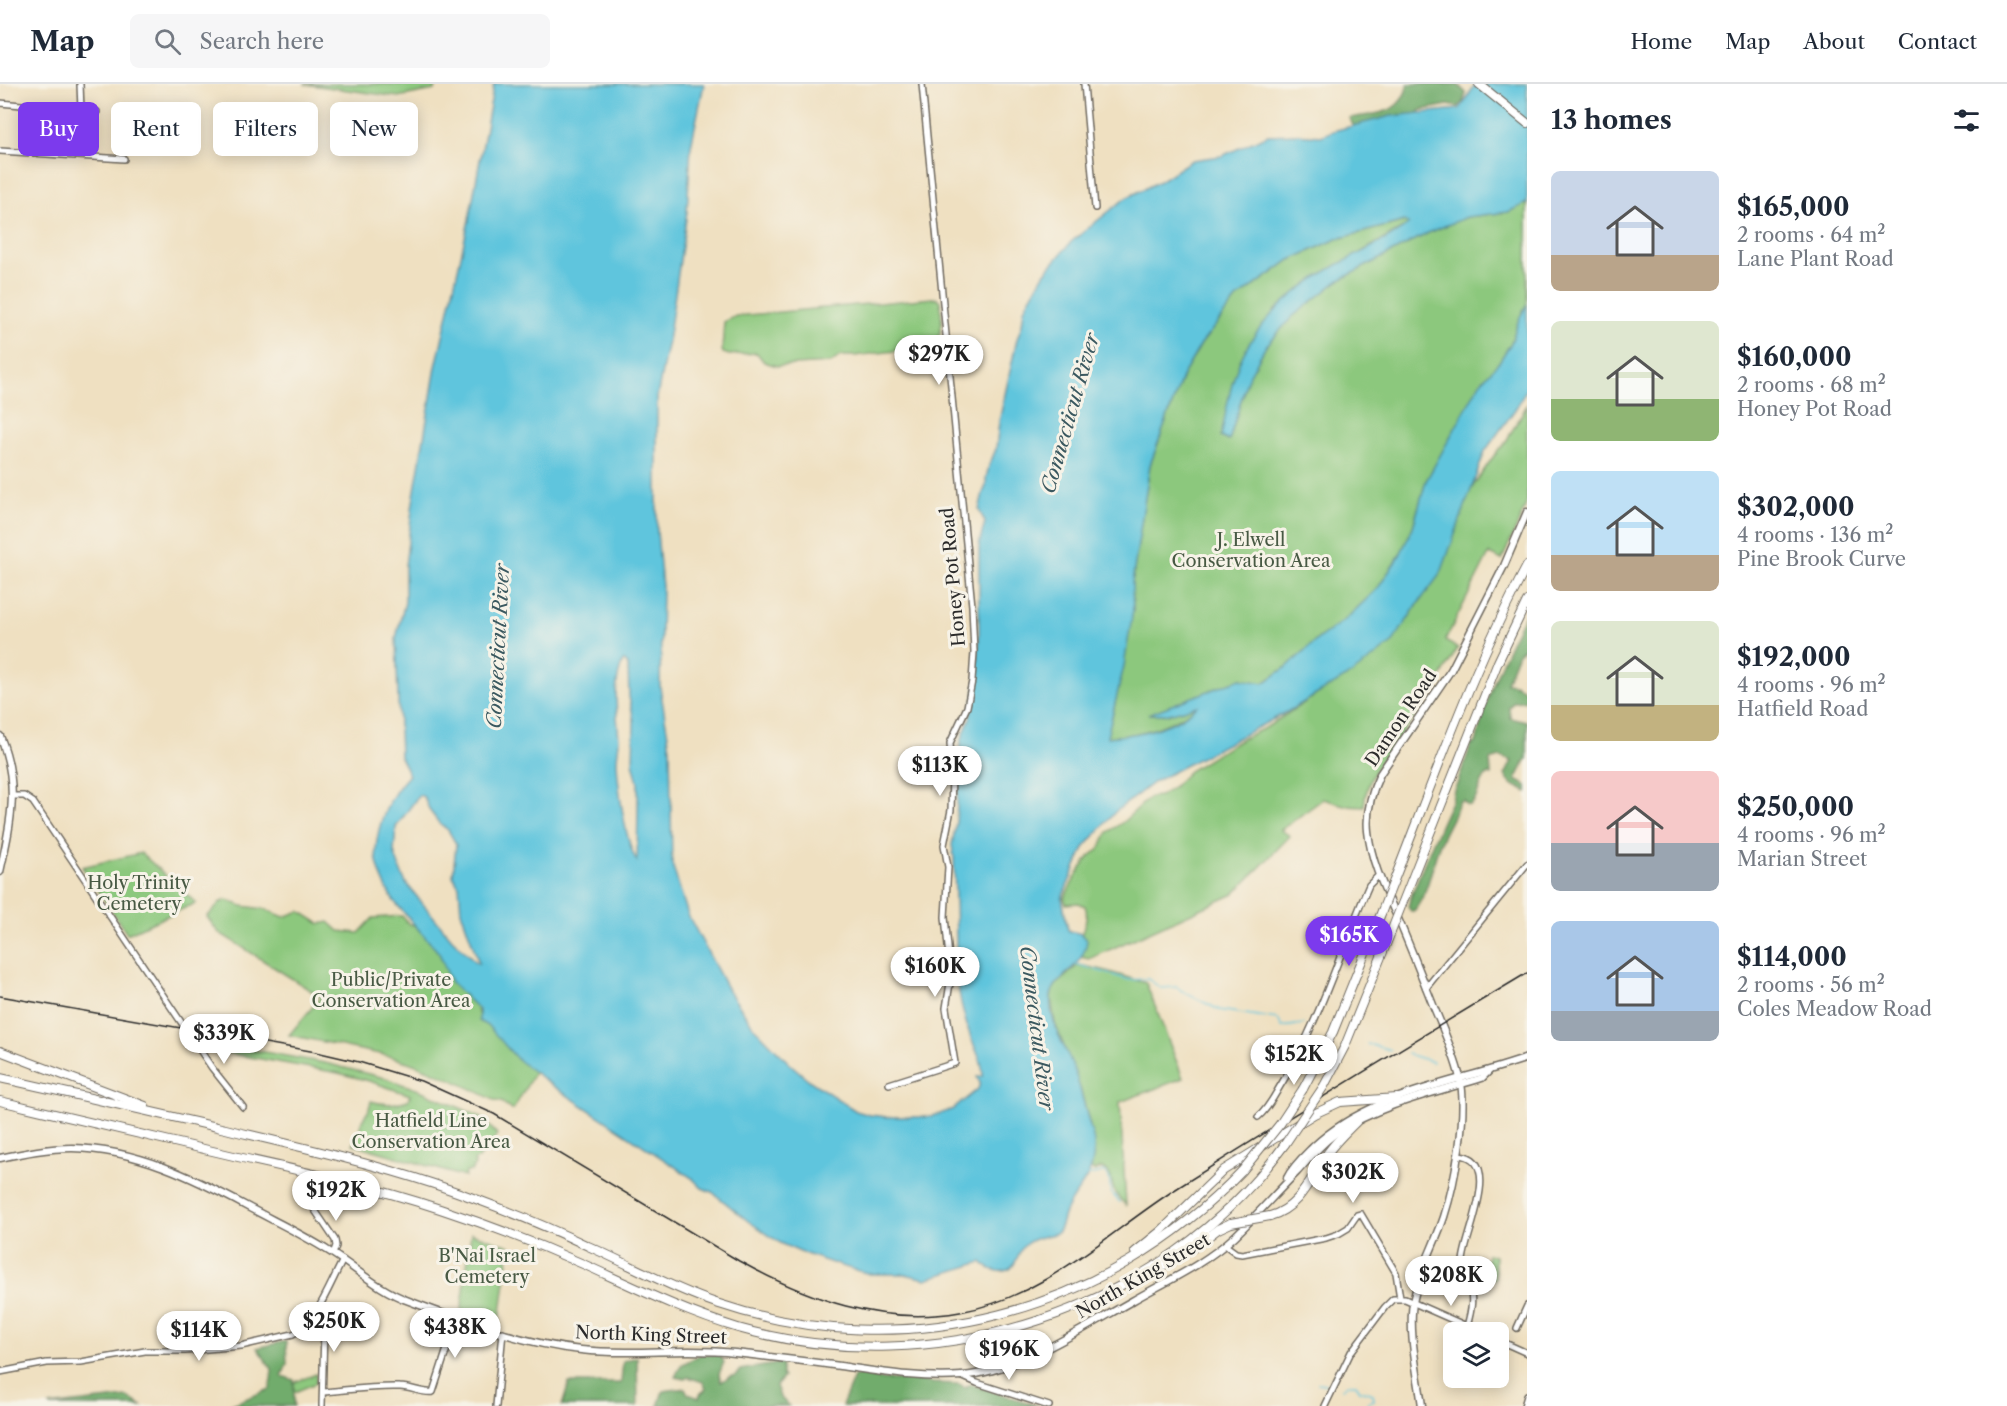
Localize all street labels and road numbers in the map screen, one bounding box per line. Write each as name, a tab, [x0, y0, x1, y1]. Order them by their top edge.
street label: Honey Pot Road	[936, 507, 970, 647]
street label: Damon Road	[1360, 665, 1442, 771]
street label: North King Street	[1072, 1228, 1215, 1323]
street label: North King Street	[575, 1321, 728, 1349]

